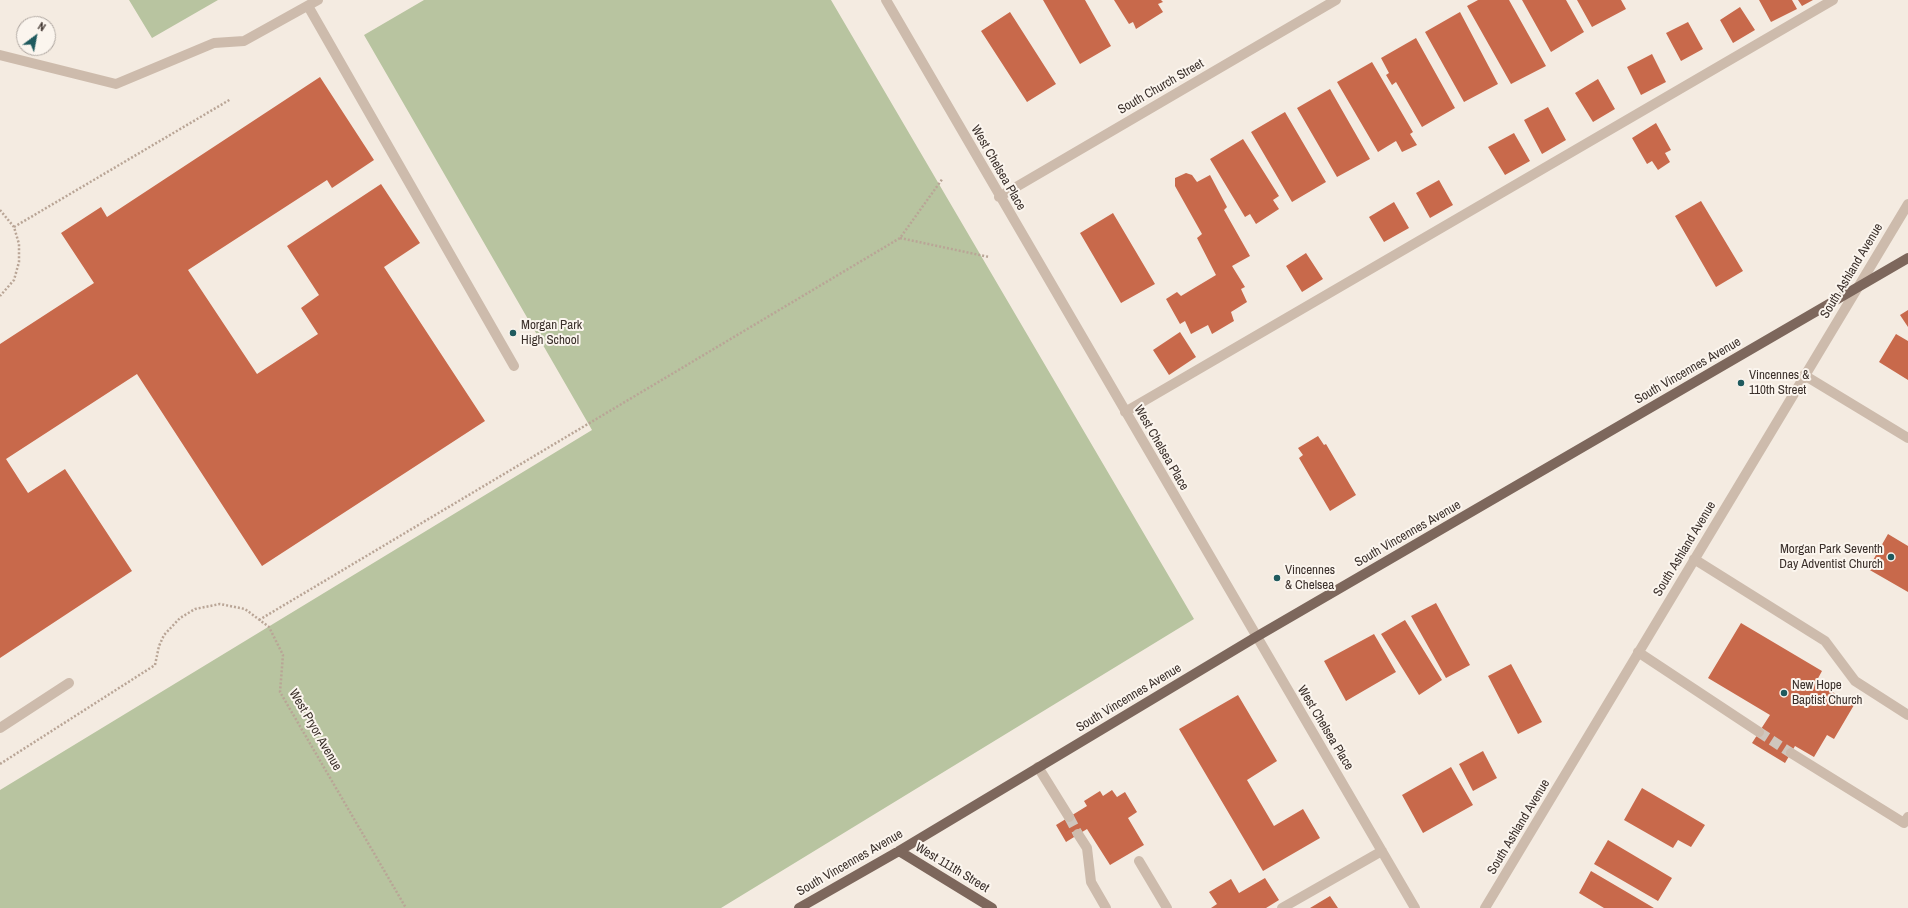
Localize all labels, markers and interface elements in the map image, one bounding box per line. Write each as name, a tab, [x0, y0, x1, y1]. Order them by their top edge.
north arrow	[16, 16, 56, 56]
text: N	[35, 19, 48, 34]
street label: South Church Street	[1115, 56, 1207, 118]
street label: West Chelsea Place	[967, 123, 1029, 213]
street label: South Ashland Avenue	[1817, 221, 1887, 321]
place label: Morgan Park High School	[521, 318, 582, 349]
marker: Morgan Park High School	[508, 328, 518, 338]
street label: South Vincennes Avenue	[1632, 334, 1744, 408]
place label: Vincennes & 110th Street	[1749, 368, 1809, 399]
marker: Vincennes & 110th Street	[1736, 378, 1746, 388]
street label: West Chelsea Place	[1130, 403, 1192, 493]
street label: South Vincennes Avenue	[1352, 497, 1464, 571]
street label: South Ashland Avenue	[1650, 499, 1720, 599]
place label: Morgan Park Seventh Day Adventist Church	[1779, 542, 1883, 573]
marker: Morgan Park Seventh Day Adventist Church	[1886, 552, 1896, 562]
place label: Vincennes & Chelsea	[1285, 563, 1335, 594]
marker: Vincennes & Chelsea	[1272, 573, 1282, 583]
street label: South Vincennes Avenue	[1074, 660, 1184, 736]
place label: New Hope Baptist Church	[1792, 678, 1863, 709]
street label: West Chelsea Place	[1294, 683, 1356, 773]
street label: West Pryor Avenue	[285, 686, 345, 774]
marker: New Hope Baptist Church	[1779, 688, 1789, 698]
street label: South Ashland Avenue	[1484, 777, 1554, 877]
street label: South Vincennes Avenue	[794, 826, 906, 900]
street label: West 111th Street	[912, 840, 992, 896]

